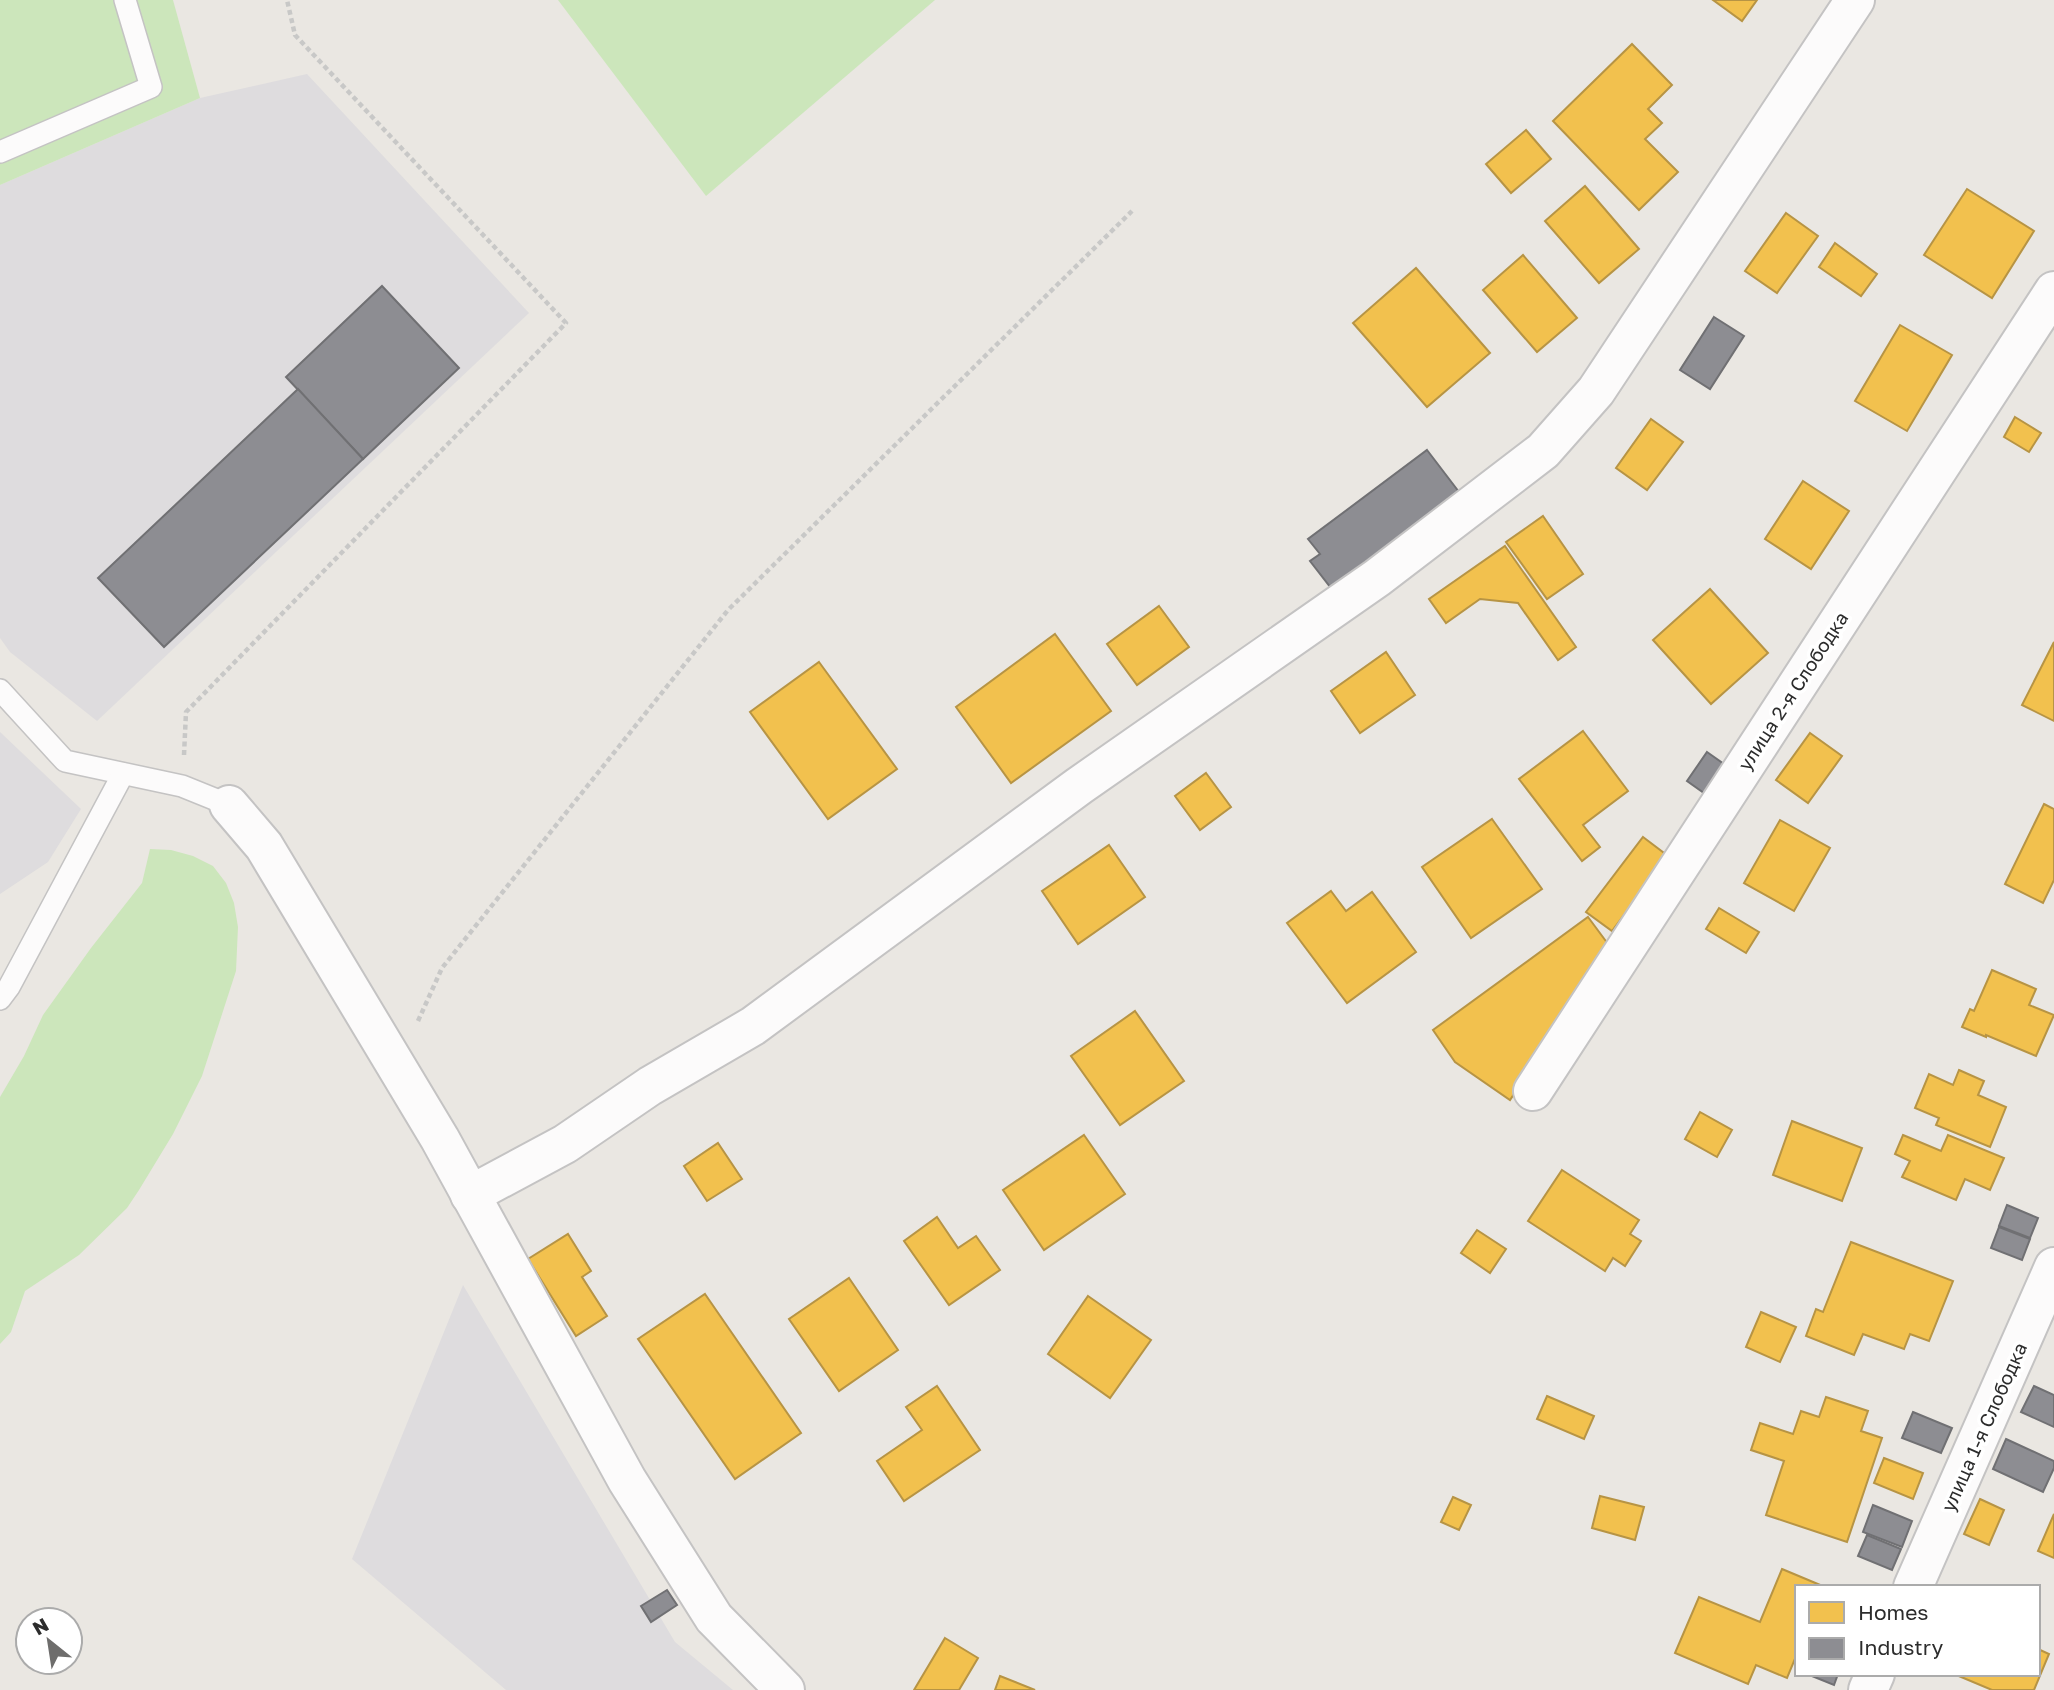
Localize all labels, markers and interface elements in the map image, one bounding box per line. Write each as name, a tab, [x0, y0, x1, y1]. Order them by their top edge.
street label: улица 2-я Слободка	[1733, 607, 1852, 774]
street label: улица 1-я Слободка	[1936, 1339, 2031, 1515]
legend	[1795, 1585, 2040, 1676]
text: Homes	[1858, 1599, 1928, 1625]
north arrow	[14, 1606, 84, 1676]
text: N	[28, 1612, 52, 1639]
text: Industry	[1858, 1634, 1943, 1660]

